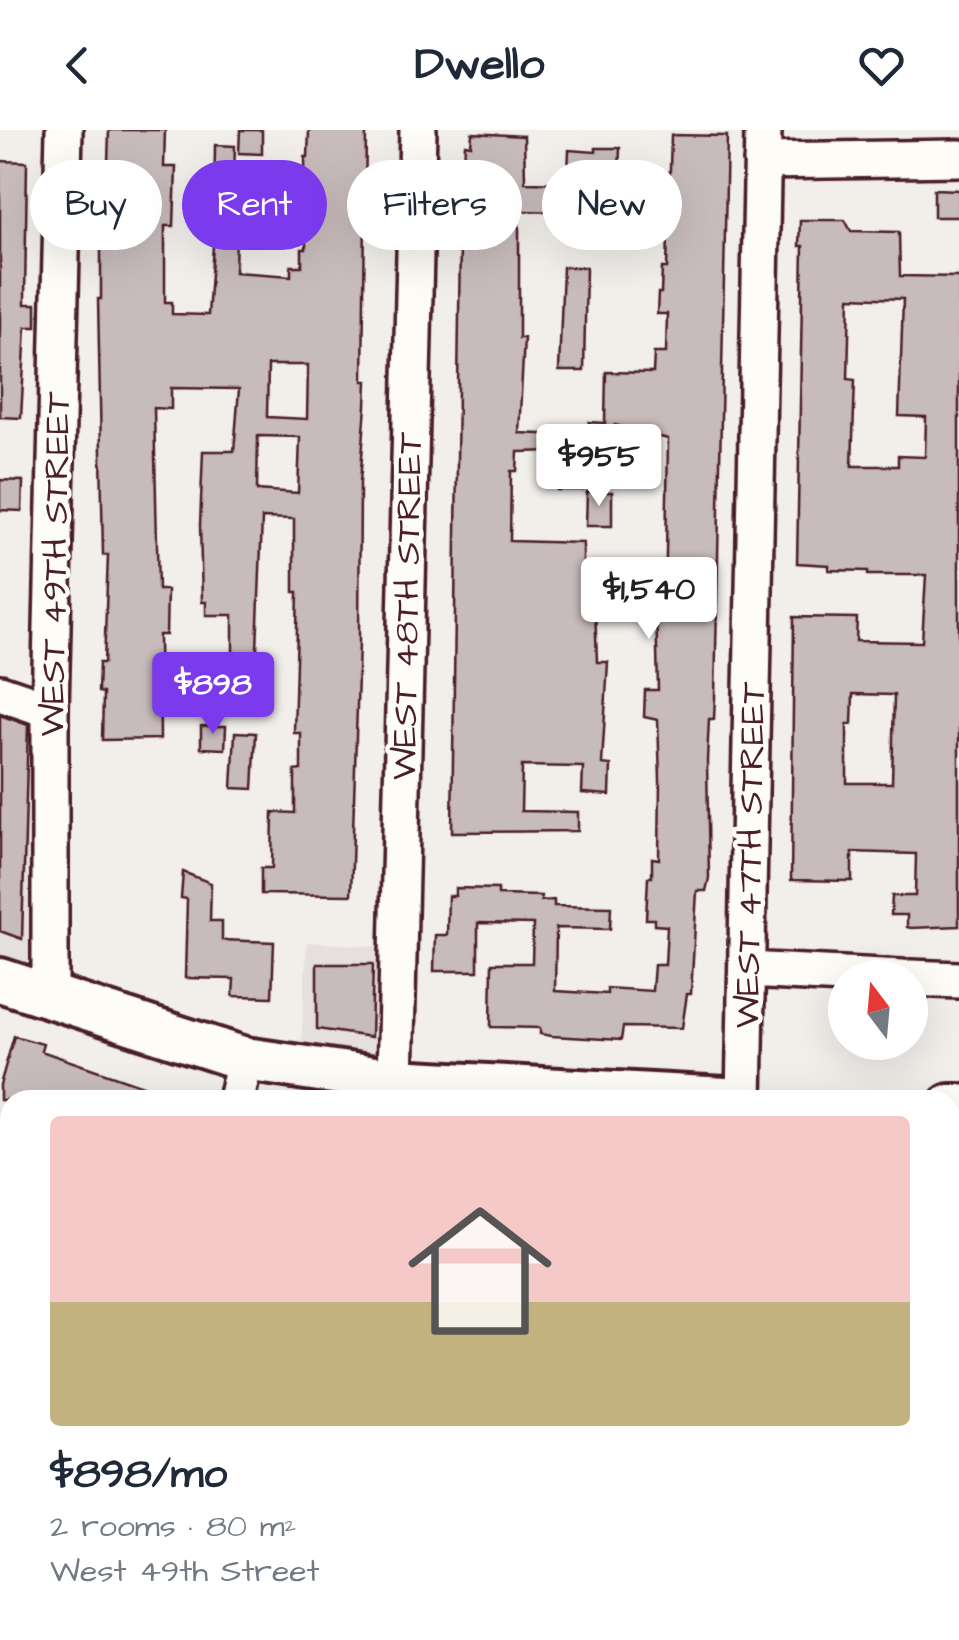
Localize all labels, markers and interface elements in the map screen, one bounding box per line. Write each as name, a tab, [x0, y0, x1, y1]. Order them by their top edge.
text: Dwello	[415, 34, 544, 96]
icon: back	[50, 38, 105, 93]
icon: heart	[854, 38, 909, 93]
chip: Buy	[30, 160, 162, 250]
chip: Rent	[182, 160, 327, 250]
chip: Filters	[347, 160, 522, 250]
chip: New	[542, 160, 682, 250]
street label: WEST 49TH STREET	[28, 391, 83, 737]
pin: $955	[540, 424, 658, 509]
street label: WEST 48TH STREET	[380, 431, 435, 780]
text: $955	[558, 434, 640, 479]
pin: $1,540	[568, 557, 730, 642]
text: $1,540	[603, 567, 695, 612]
pin: $898	[154, 652, 272, 737]
text: $898	[174, 662, 252, 707]
street label: WEST 47TH STREET	[723, 681, 778, 1029]
north arrow	[828, 960, 928, 1060]
map controls	[828, 960, 928, 1060]
icon: home	[390, 1181, 570, 1361]
text: $898/mo	[50, 1446, 227, 1504]
text: 2 rooms · 80 m²	[50, 1504, 297, 1549]
text: West 49th Street	[50, 1549, 320, 1594]

